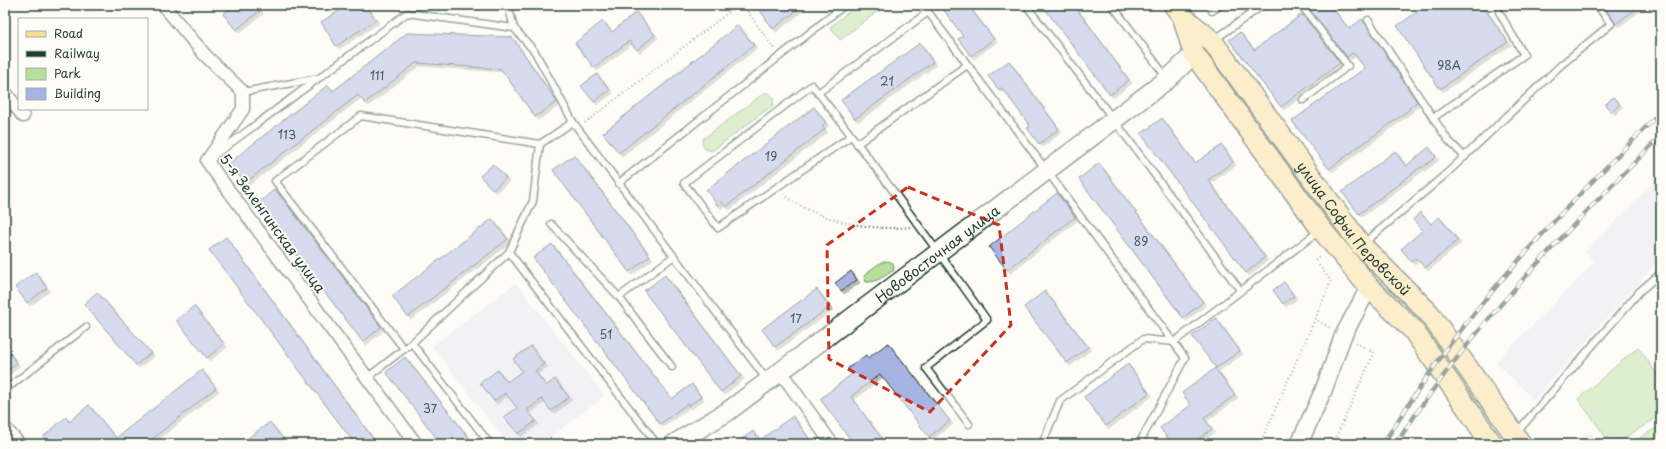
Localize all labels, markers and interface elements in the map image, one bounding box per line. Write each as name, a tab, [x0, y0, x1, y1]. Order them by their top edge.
legend	[18, 18, 148, 110]
text: Road	[54, 24, 83, 42]
text: Railway	[54, 44, 100, 62]
house number: 98А	[1437, 56, 1461, 74]
text: Park	[54, 64, 81, 82]
house number: 111	[370, 66, 384, 84]
house number: 21	[880, 72, 894, 90]
text: Building	[54, 84, 101, 102]
house number: 113	[278, 125, 296, 143]
house number: 19	[765, 147, 777, 165]
street label: 5-я Зеленгинская улица	[215, 149, 331, 297]
street label: улица Софьи Перовской	[1292, 157, 1416, 300]
street label: Нововосточная улица	[870, 199, 1004, 307]
house number: 89	[1134, 232, 1148, 250]
house number: 17	[790, 309, 802, 327]
house number: 51	[600, 325, 612, 343]
house number: 37	[423, 399, 438, 417]

